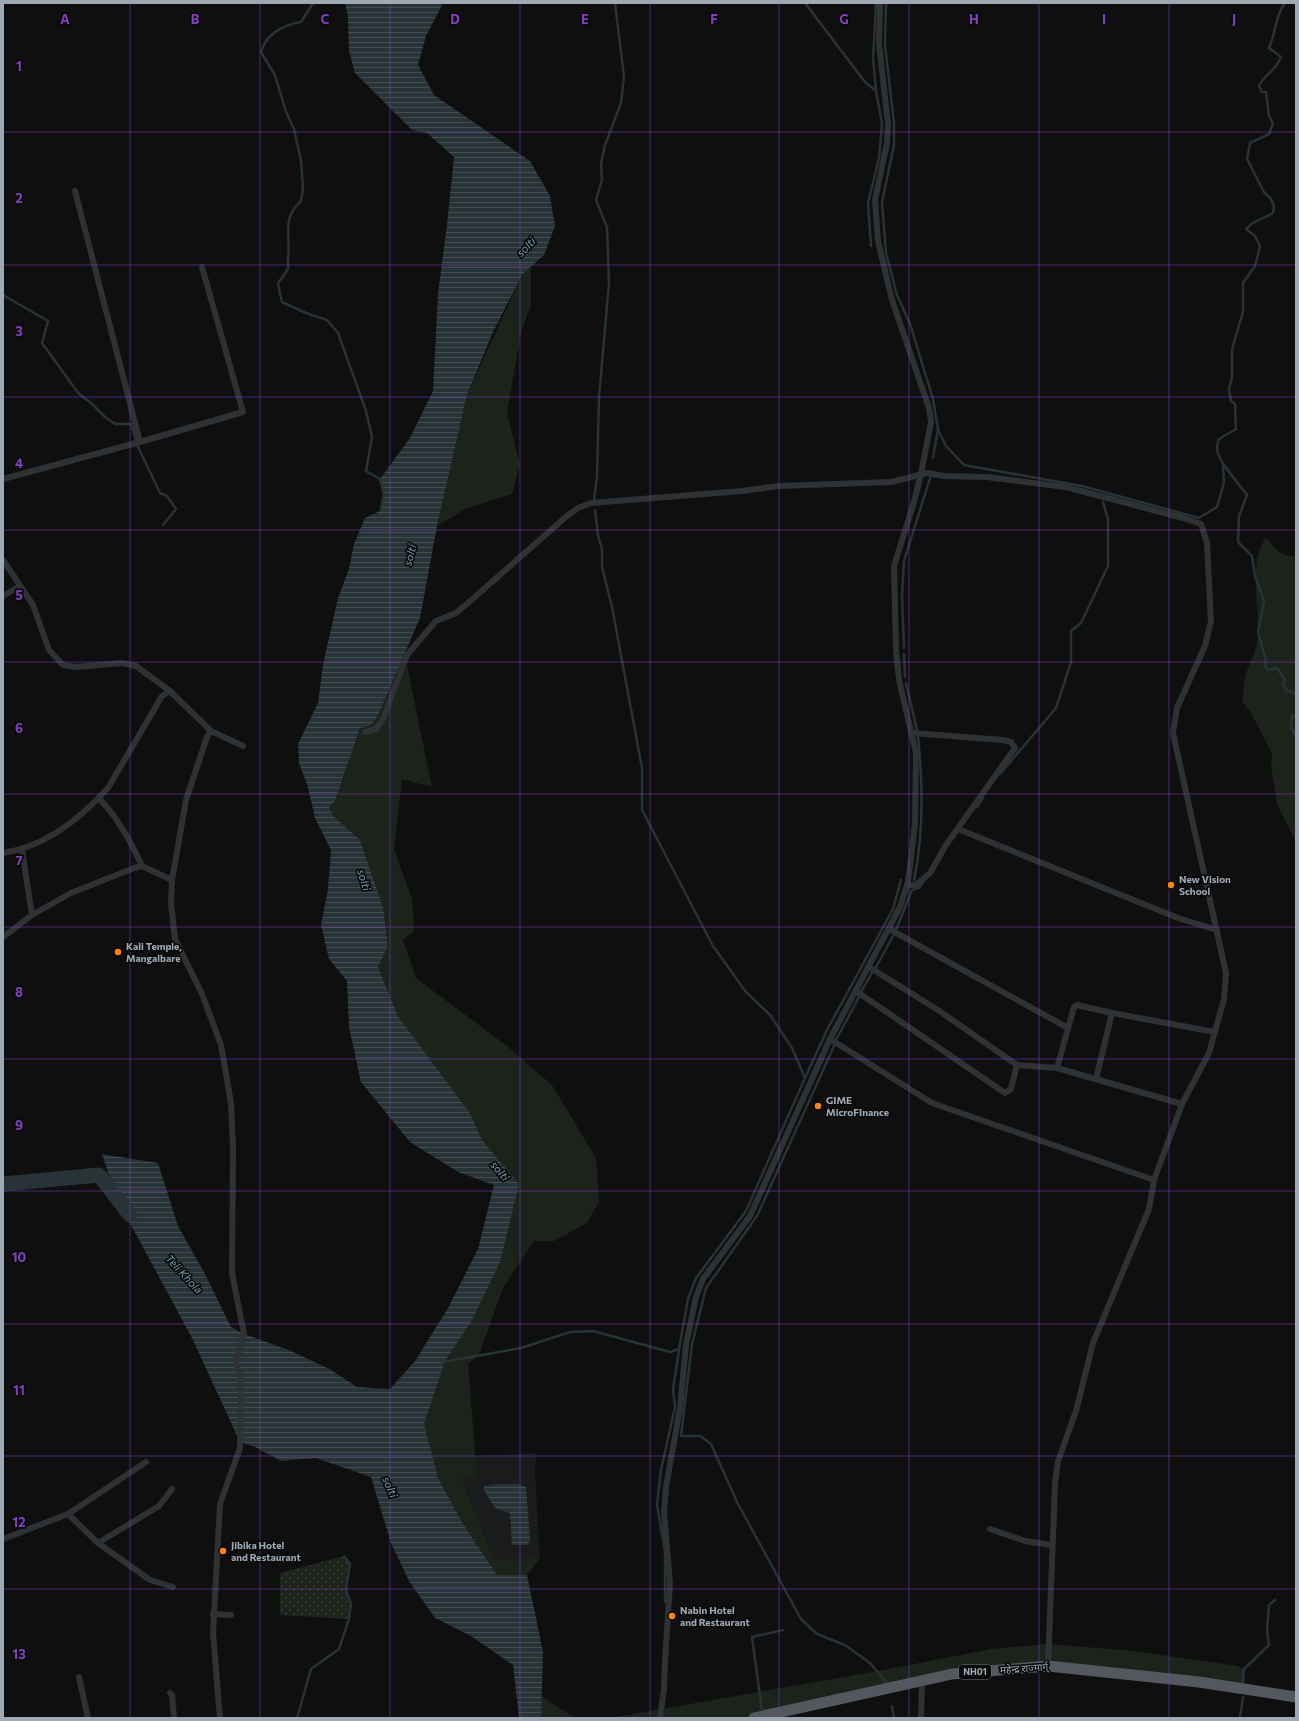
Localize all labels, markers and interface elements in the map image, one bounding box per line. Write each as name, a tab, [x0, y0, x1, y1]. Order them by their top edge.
text: A	[60, 11, 70, 27]
text: B	[191, 11, 200, 27]
text: C	[321, 11, 330, 27]
text: D	[450, 11, 460, 27]
text: E	[581, 11, 589, 27]
text: F	[710, 11, 718, 27]
text: G	[839, 11, 849, 27]
text: H	[969, 11, 979, 27]
text: I	[1102, 11, 1106, 27]
text: J	[1232, 11, 1236, 27]
text: 1	[16, 58, 22, 74]
text: 2	[15, 190, 23, 206]
water label: solti	[513, 233, 539, 259]
text: 3	[15, 323, 23, 339]
text: 4	[15, 455, 23, 471]
water label: solti	[400, 542, 419, 567]
text: 5	[15, 587, 23, 603]
text: 6	[15, 720, 23, 736]
text: 7	[15, 852, 23, 868]
water label: solti	[355, 868, 374, 893]
place label: New Vision School	[1179, 873, 1231, 897]
marker: New Vision School	[1166, 880, 1176, 890]
place label: Kali Temple, Mangalbare	[126, 940, 182, 964]
marker: Kali Temple, Mangalbare	[113, 947, 123, 957]
text: 8	[15, 984, 23, 1000]
place label: GIME MicroFInance	[826, 1094, 889, 1118]
marker: GIME MicroFInance	[813, 1101, 823, 1111]
text: 9	[15, 1117, 23, 1133]
water label: solti	[488, 1158, 513, 1184]
text: 10	[12, 1249, 27, 1265]
water label: Teli Khola	[163, 1251, 206, 1296]
text: 11	[13, 1382, 25, 1398]
water label: solti	[380, 1474, 401, 1500]
text: 12	[12, 1514, 26, 1530]
place label: Jibika Hotel and Restaurant	[231, 1539, 301, 1563]
marker: Jibika Hotel and Restaurant	[218, 1546, 228, 1556]
place label: Nabin Hotel and Restaurant	[680, 1604, 750, 1628]
marker: Nabin Hotel and Restaurant	[667, 1611, 677, 1621]
text: 13	[12, 1646, 26, 1662]
street label: महेन्द्र राज्मार्ग्	[1000, 1660, 1051, 1677]
road number: NH01	[959, 1665, 991, 1679]

